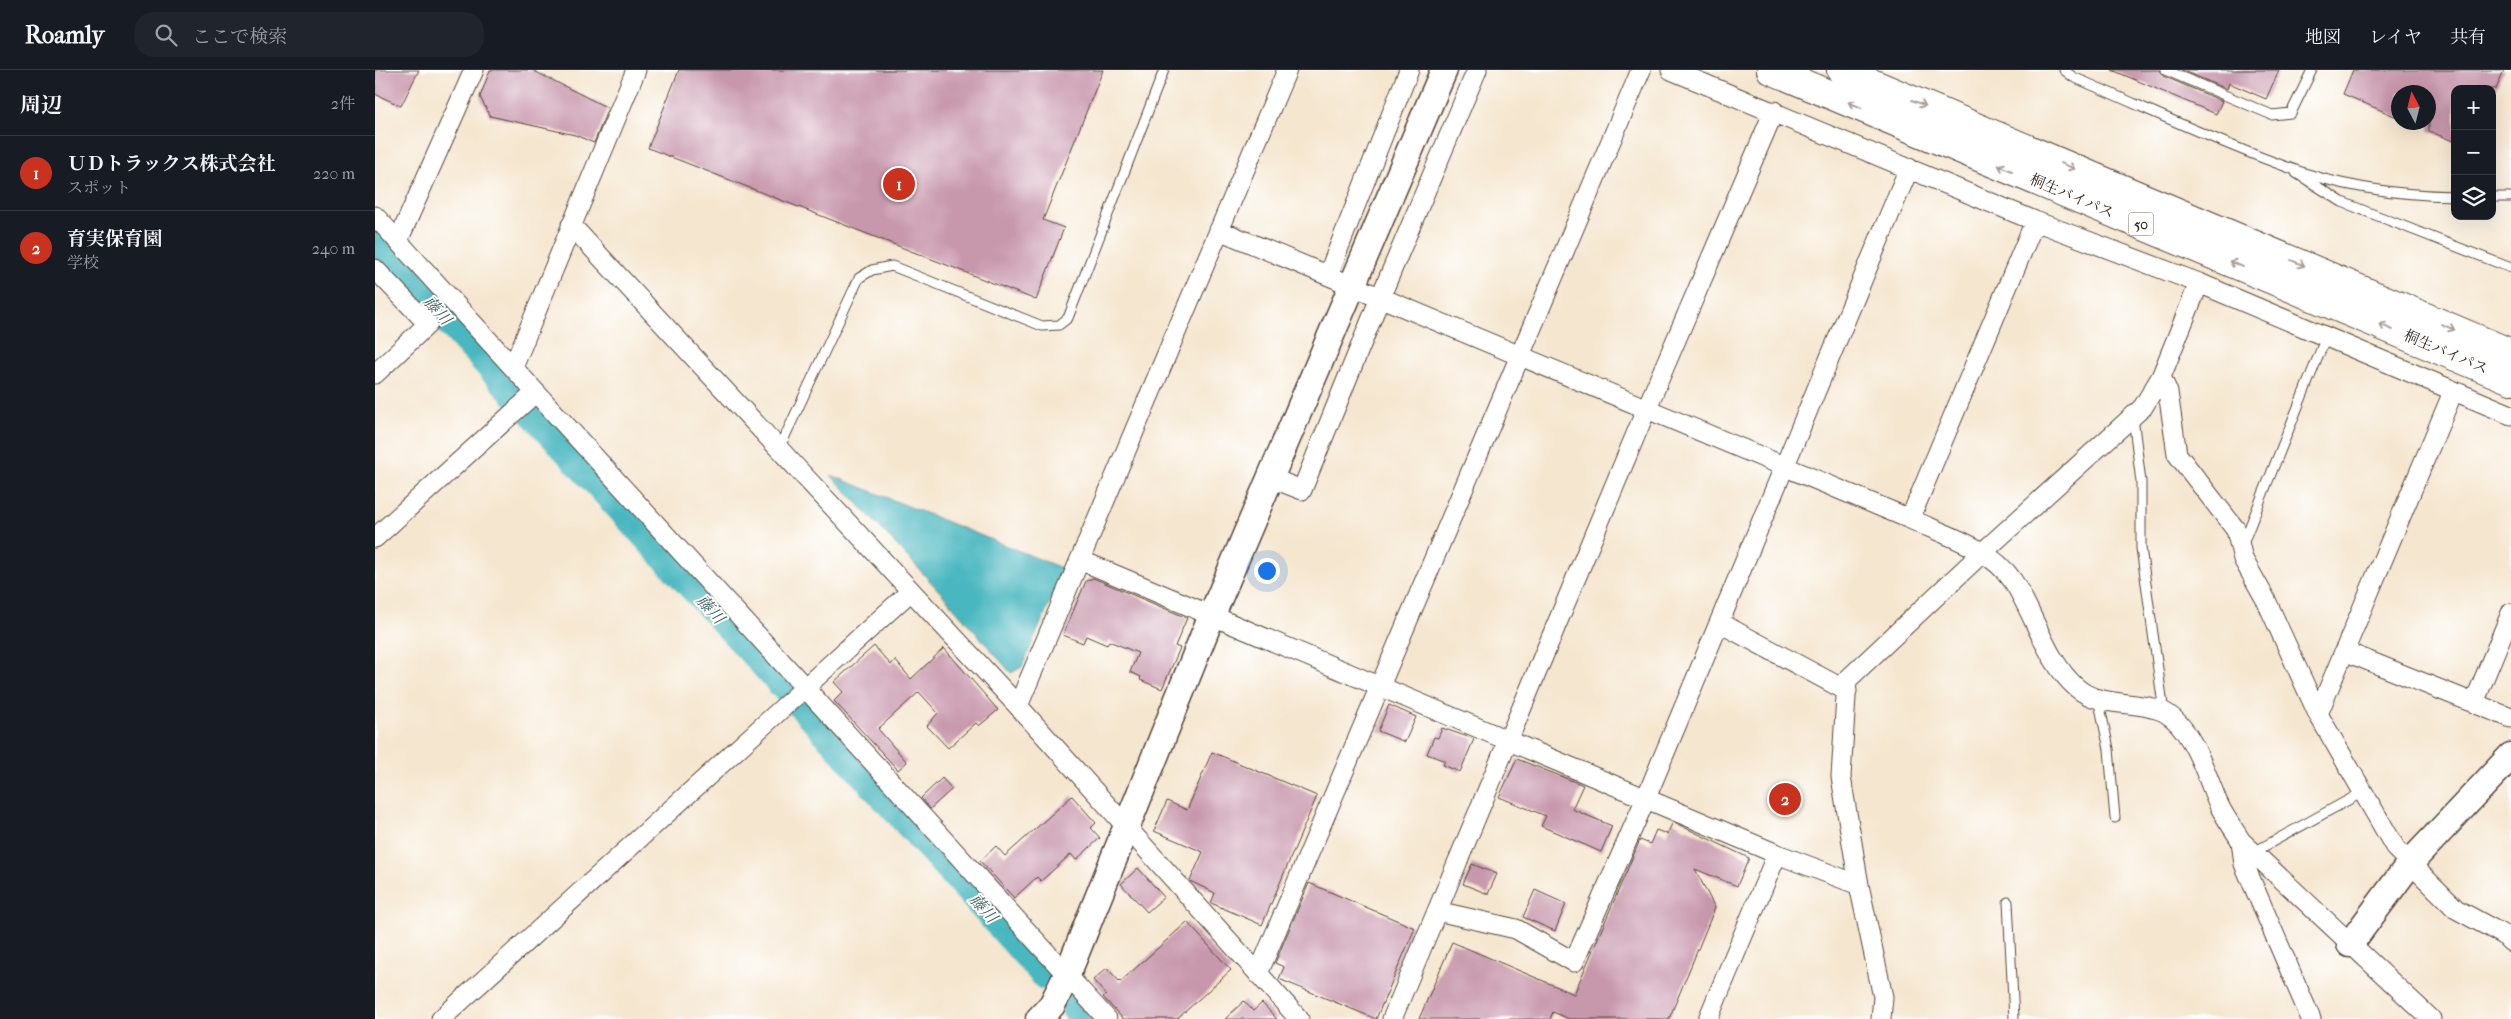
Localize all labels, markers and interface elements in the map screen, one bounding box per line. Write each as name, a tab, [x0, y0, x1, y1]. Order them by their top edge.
search box	[134, 12, 484, 57]
text: Roamly	[25, 21, 104, 49]
icon: search	[152, 21, 180, 49]
text: ここで検索	[192, 26, 287, 48]
text: 地図	[2305, 27, 2341, 48]
text: レイヤ	[2369, 27, 2422, 48]
text: 共有	[2450, 27, 2486, 48]
north arrow	[2391, 85, 2436, 130]
map controls	[2451, 85, 2496, 220]
button: +	[2451, 85, 2496, 130]
text: 周辺	[20, 93, 62, 117]
text: 2件	[331, 94, 355, 113]
one-way arrow	[1911, 98, 1926, 108]
one-way arrow	[1848, 100, 1863, 109]
button: −	[2451, 130, 2496, 175]
text: ＵＤトラックス株式会社	[67, 153, 275, 175]
one-way arrow	[1998, 162, 2013, 172]
one-way arrow	[2060, 162, 2075, 171]
text: 1	[33, 164, 39, 183]
text: 220 m	[313, 164, 355, 183]
pin: 1	[883, 165, 915, 203]
street label: 桐生バイパス	[2027, 170, 2117, 222]
button: layers	[2451, 175, 2496, 220]
text: スポット	[67, 178, 131, 197]
road number: 50	[2129, 212, 2153, 236]
text: 育実保育園	[67, 228, 162, 250]
text: 2	[32, 239, 40, 258]
text: 240 m	[312, 239, 355, 258]
text: 学校	[67, 253, 99, 272]
one-way arrow	[2229, 258, 2244, 268]
one-way arrow	[2291, 260, 2306, 269]
water label: 藤川	[420, 292, 457, 330]
one-way arrow	[2379, 321, 2394, 331]
one-way arrow	[2440, 322, 2455, 332]
street label: 桐生バイパス	[2401, 326, 2491, 378]
your location	[1254, 558, 1280, 584]
water label: 藤川	[693, 591, 730, 629]
pin: 2	[1769, 780, 1801, 818]
water label: 藤川	[966, 890, 1003, 928]

